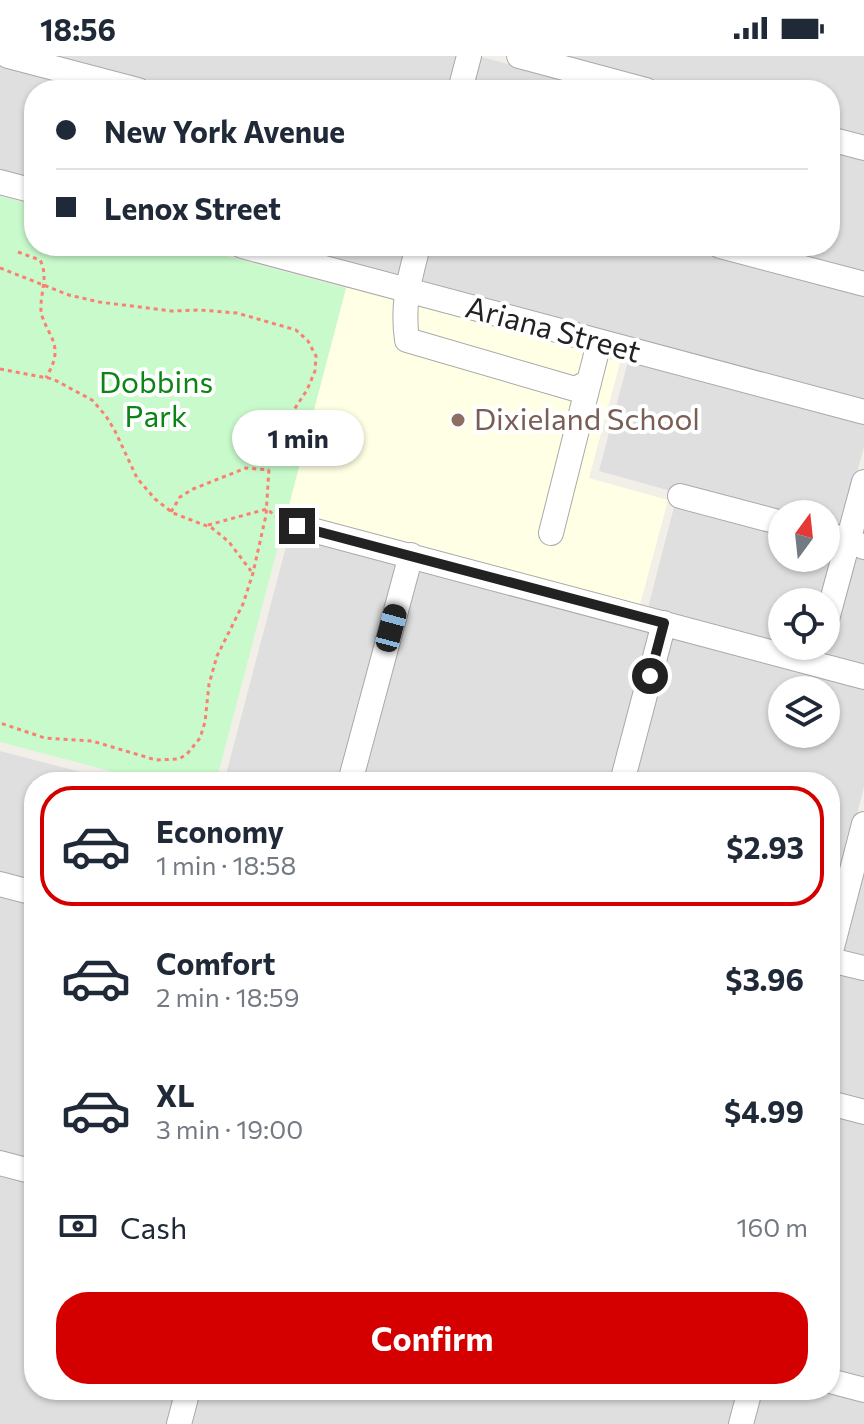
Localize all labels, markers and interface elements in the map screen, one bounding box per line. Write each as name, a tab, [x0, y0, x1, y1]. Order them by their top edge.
text: 18:56	[40, 10, 116, 47]
text: New York Avenue	[104, 112, 345, 149]
text: Lenox Street	[104, 189, 281, 226]
street label: Ariana Street	[462, 286, 645, 369]
park label: Dobbins Park	[99, 362, 213, 433]
place label: Dixieland School	[474, 399, 700, 436]
callout: 1 min	[231, 410, 363, 466]
marker: Dixieland School	[449, 411, 467, 429]
text: 1 min	[267, 422, 329, 453]
north arrow	[768, 500, 840, 572]
map controls	[768, 500, 840, 748]
route end	[279, 508, 315, 544]
button: locate	[768, 588, 840, 660]
car	[373, 602, 409, 654]
route start	[632, 658, 668, 694]
button: layers	[768, 676, 840, 748]
icon: car	[60, 810, 132, 882]
text: Economy	[156, 812, 284, 849]
text: $2.93	[726, 828, 804, 865]
text: 1 min · 18:58	[156, 849, 296, 880]
icon: car	[60, 942, 132, 1014]
text: Comfort	[156, 944, 275, 981]
text: $3.96	[725, 960, 804, 997]
text: 2 min · 18:59	[156, 981, 300, 1012]
icon: car	[60, 1074, 132, 1146]
text: XL	[156, 1076, 195, 1113]
text: $4.99	[724, 1092, 804, 1129]
text: 3 min · 19:00	[156, 1113, 303, 1144]
icon: cash	[56, 1204, 100, 1248]
text: Cash	[120, 1208, 187, 1245]
text: 160 m	[736, 1211, 808, 1242]
button: Confirm	[56, 1292, 808, 1384]

